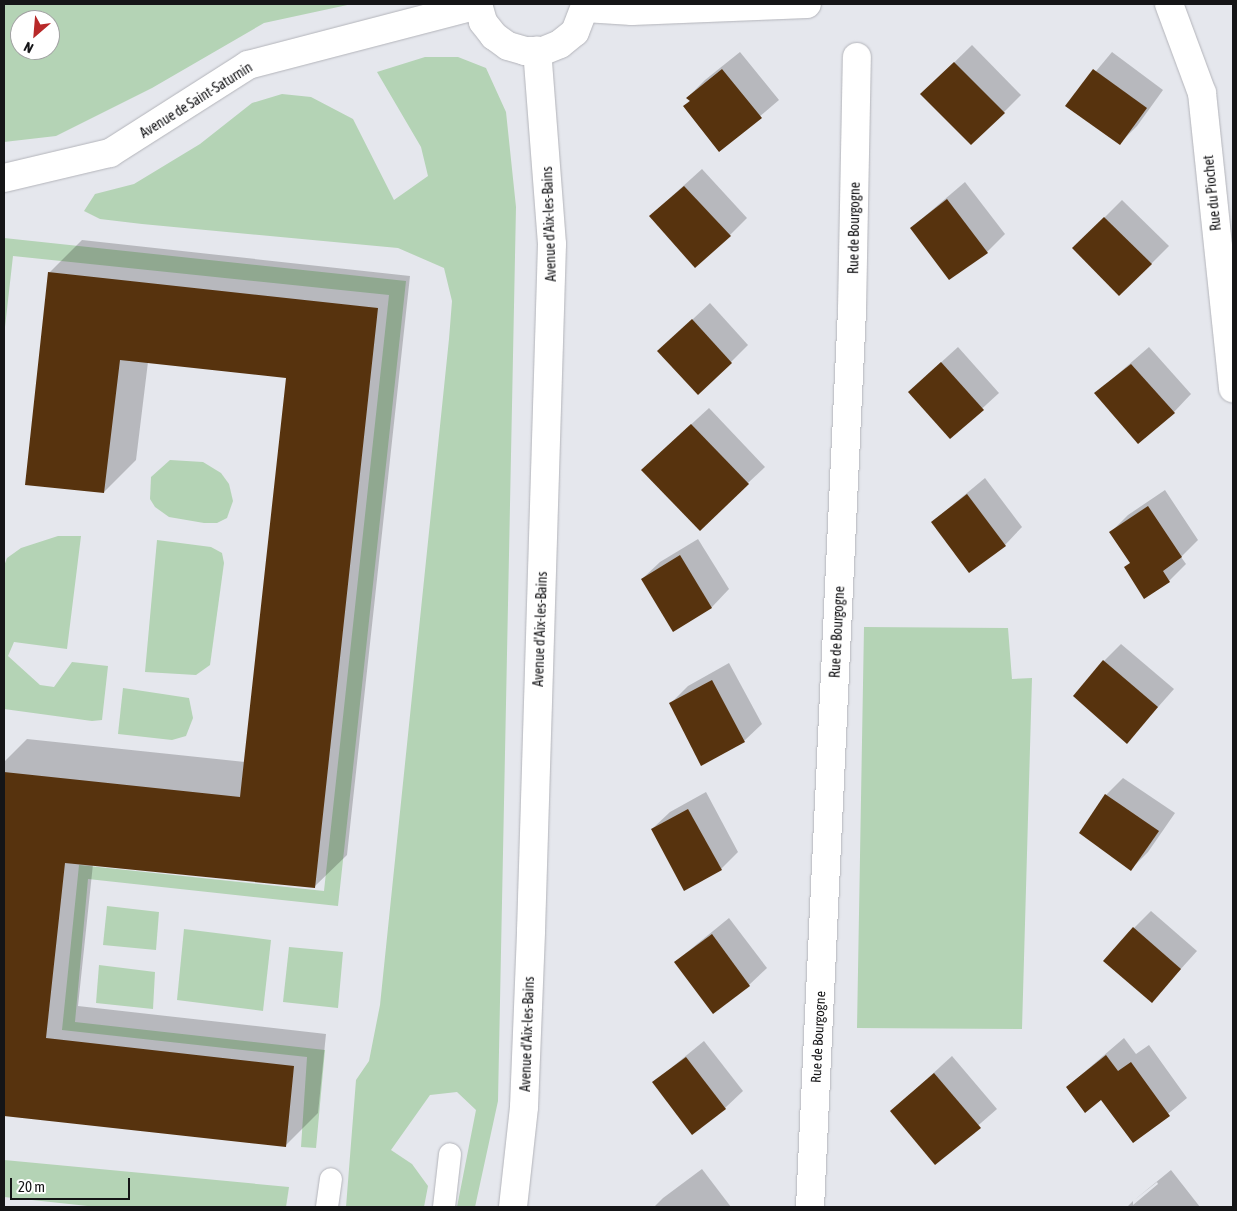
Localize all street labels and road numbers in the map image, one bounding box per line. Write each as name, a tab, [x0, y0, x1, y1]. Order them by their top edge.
street label: Avenue de Saint-Saturnin	[137, 59, 255, 141]
street label: Rue du Piochet	[1200, 154, 1224, 232]
street label: Avenue d'Aix-les-Bains	[539, 166, 559, 282]
street label: Rue de Bourgogne	[845, 182, 863, 274]
street label: Avenue d'Aix-les-Bains	[530, 571, 550, 687]
street label: Rue de Bourgogne	[826, 586, 848, 678]
street label: Avenue d'Aix-les-Bains	[517, 976, 537, 1092]
street label: Rue de Bourgogne	[807, 991, 829, 1083]

